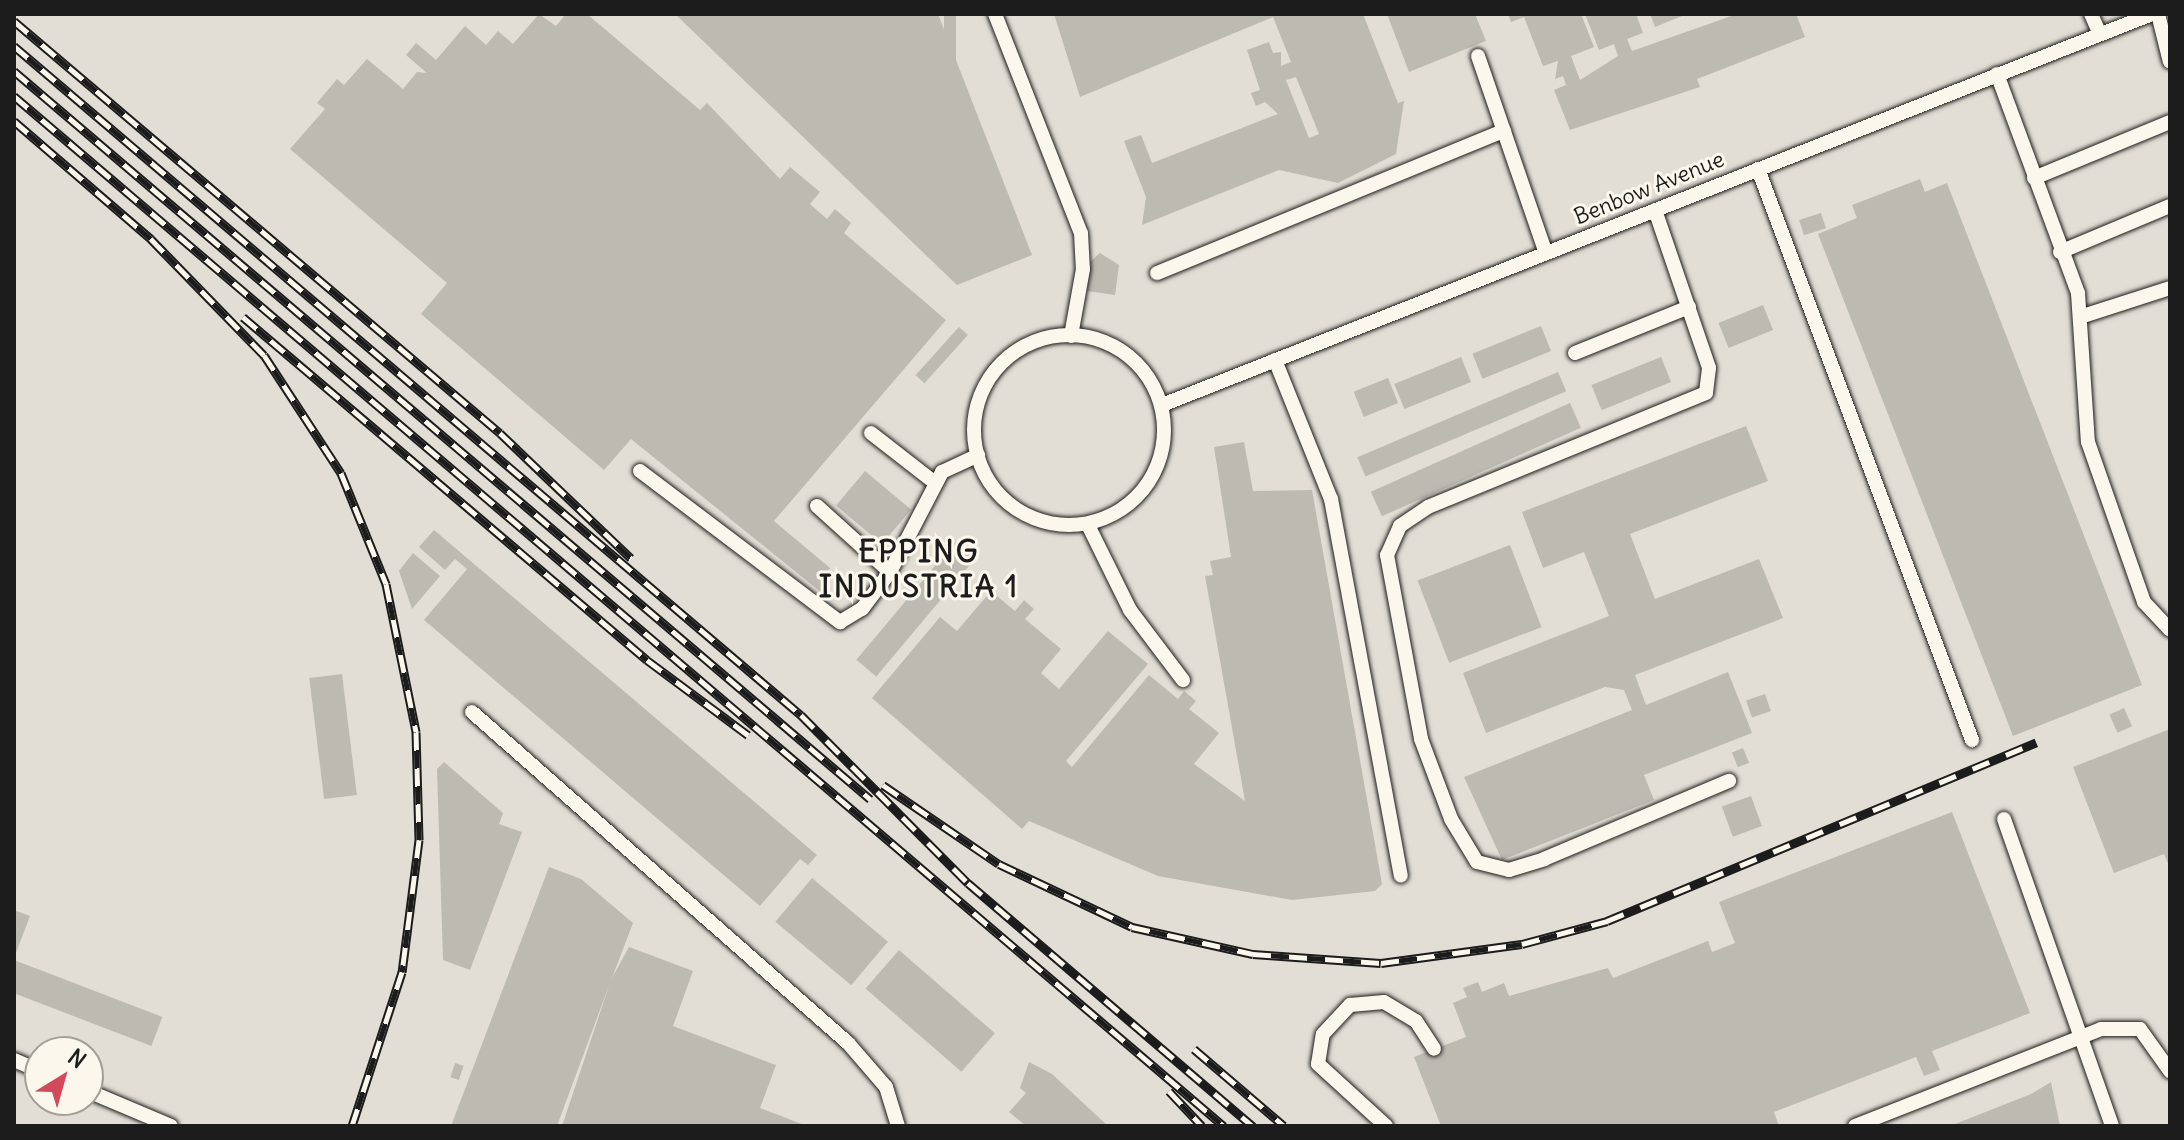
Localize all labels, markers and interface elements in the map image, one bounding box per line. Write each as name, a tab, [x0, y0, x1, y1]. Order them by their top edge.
street label: Benbow Avenue	[1570, 146, 1728, 230]
district label: EPPING INDUSTRIA 1	[819, 533, 1019, 604]
north arrow	[24, 1036, 104, 1116]
text: N	[63, 1043, 92, 1074]

